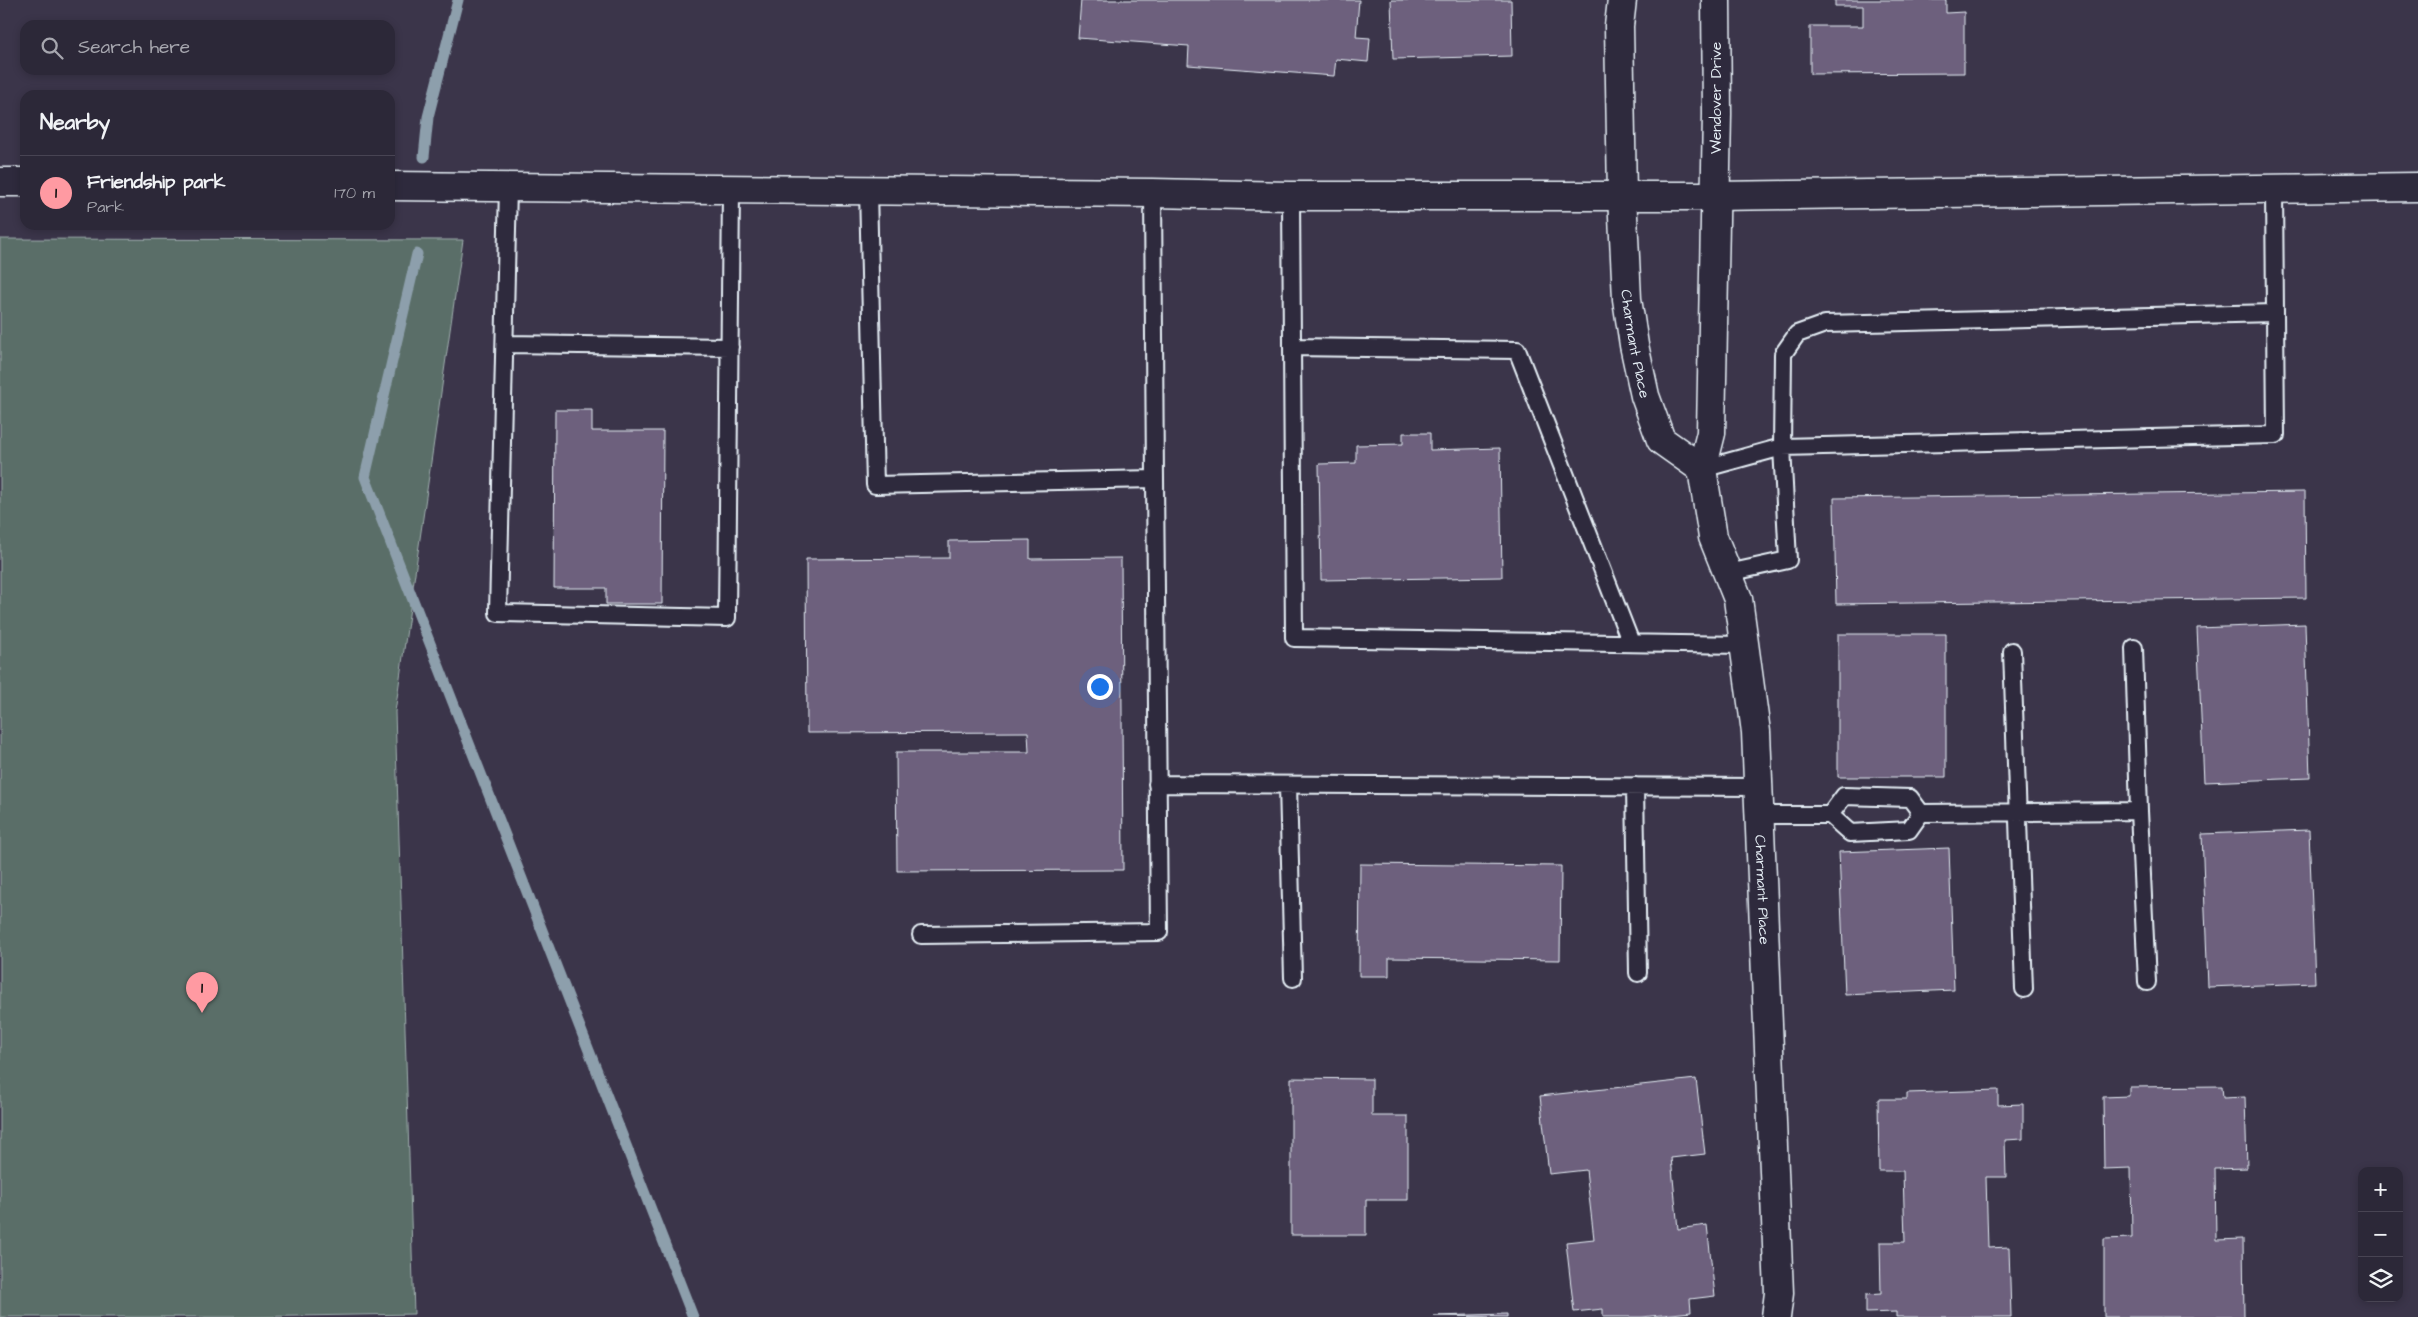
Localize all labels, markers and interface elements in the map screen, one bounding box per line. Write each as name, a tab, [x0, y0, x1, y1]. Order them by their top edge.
search box	[20, 20, 395, 75]
icon: search	[38, 34, 66, 62]
text: Search here	[78, 34, 190, 61]
street label: Wendover Drive	[1706, 42, 1727, 154]
text: Nearby	[40, 108, 110, 137]
text: Friendship park	[87, 169, 225, 196]
text: 1	[55, 182, 57, 204]
text: 170 m	[334, 182, 375, 204]
text: Park	[87, 196, 124, 218]
street label: Charmant Place	[1616, 289, 1655, 400]
your location	[1087, 674, 1113, 700]
street label: Charmant Place	[1749, 834, 1775, 945]
pin: 1	[186, 972, 218, 1013]
map controls	[2358, 1167, 2403, 1302]
button: +	[2358, 1167, 2403, 1212]
button: −	[2358, 1212, 2403, 1257]
button: layers	[2358, 1257, 2403, 1302]

